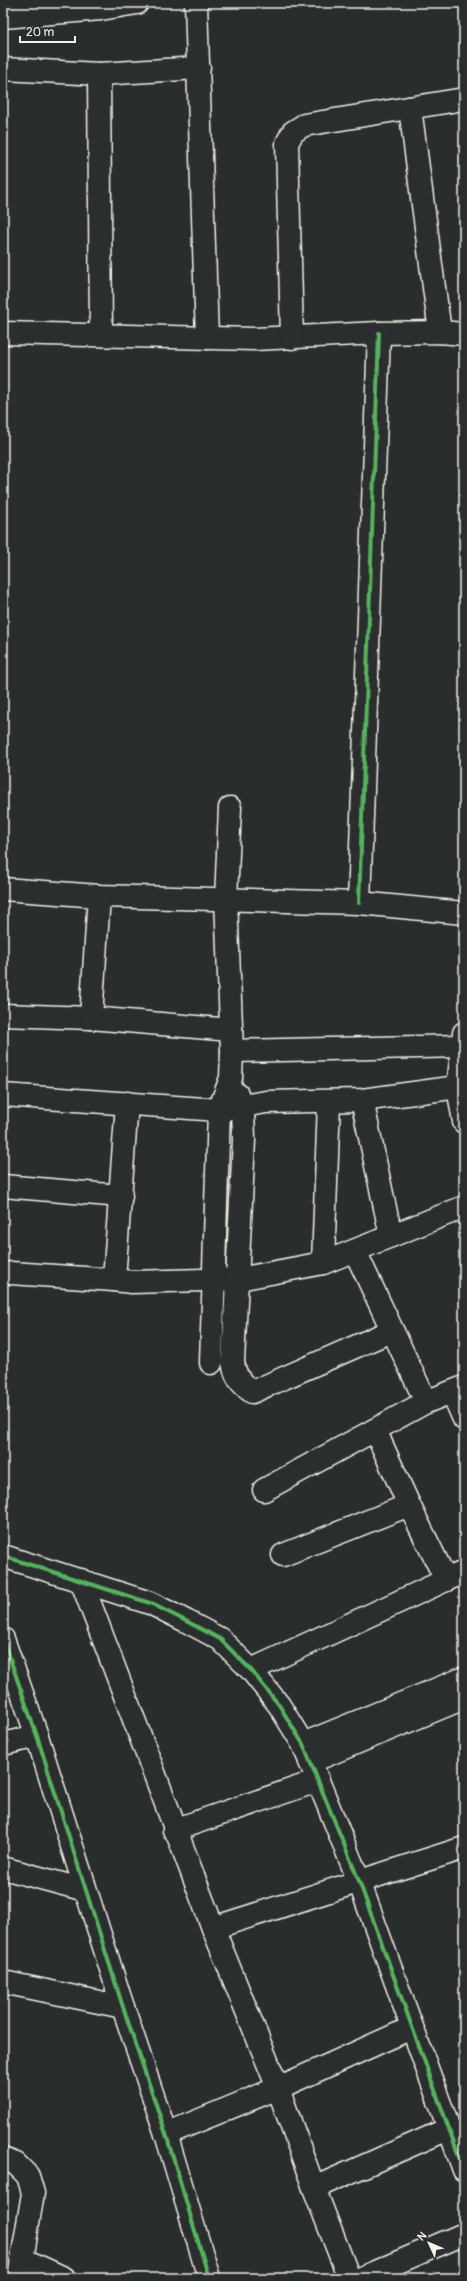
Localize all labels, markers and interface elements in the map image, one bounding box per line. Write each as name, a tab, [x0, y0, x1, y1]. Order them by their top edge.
scale bar	[20, 18, 75, 44]
text: 20 m	[26, 25, 55, 40]
north arrow	[409, 2223, 449, 2263]
text: N	[415, 2229, 430, 2244]

